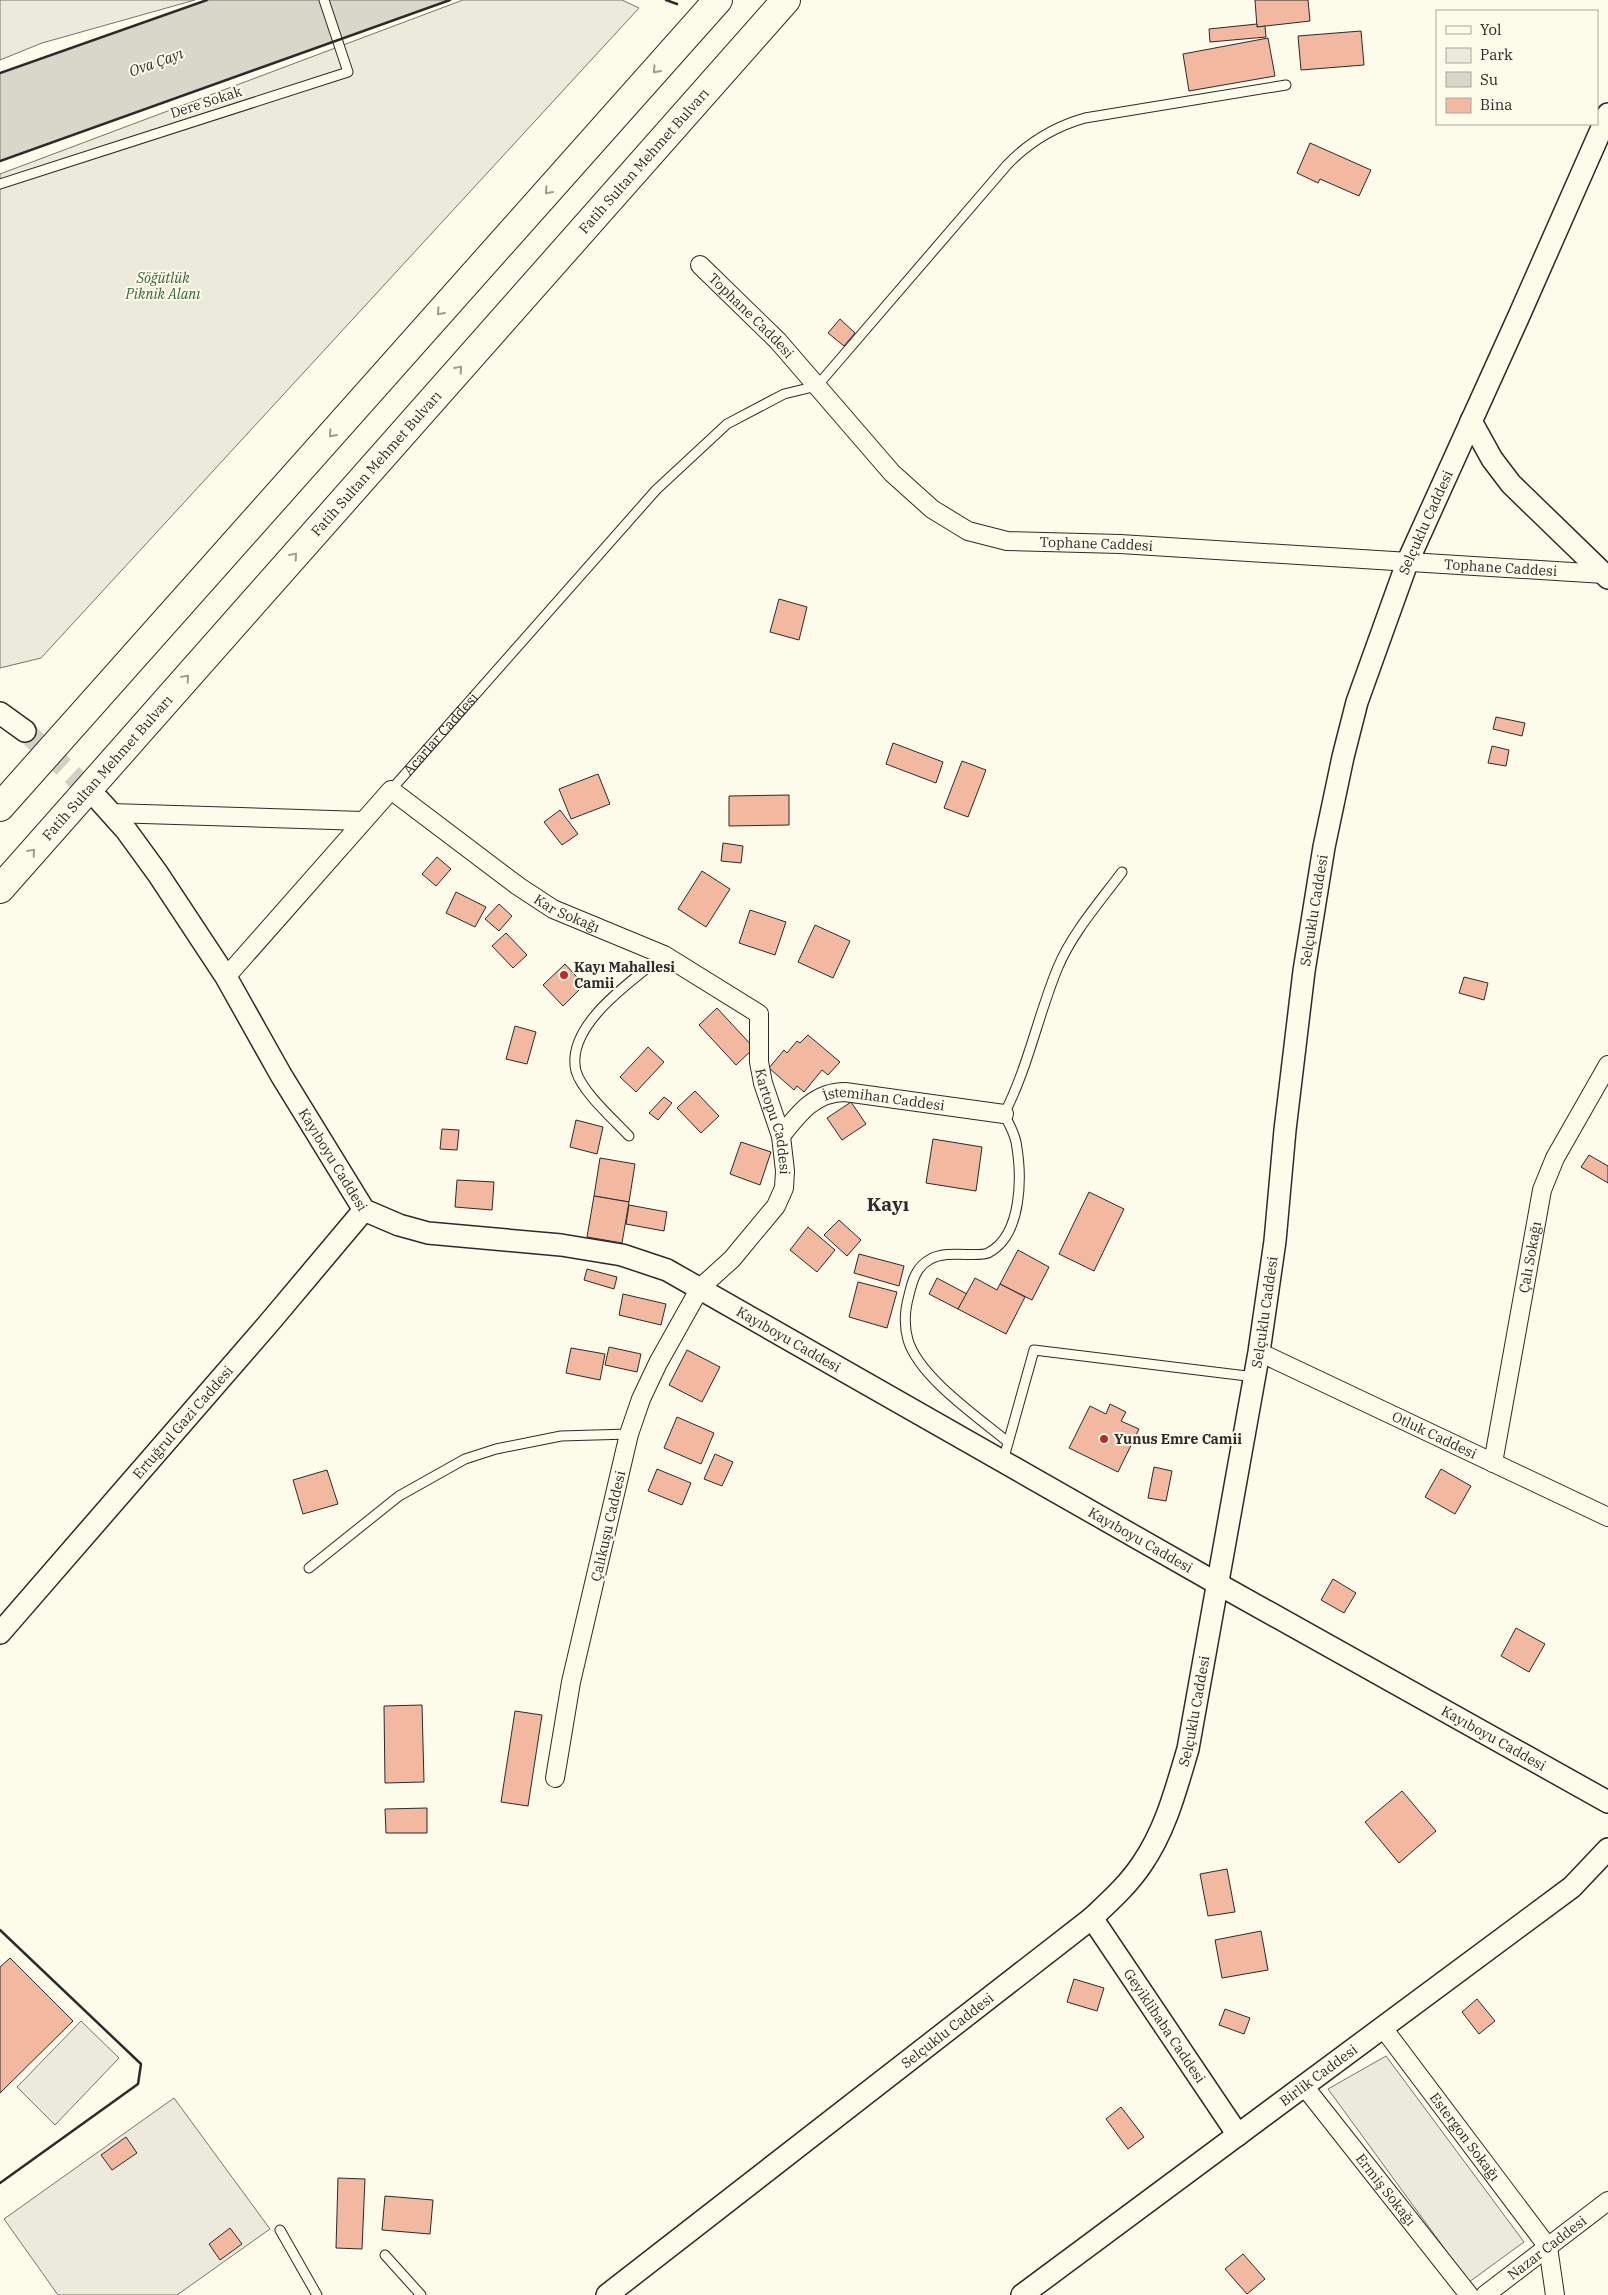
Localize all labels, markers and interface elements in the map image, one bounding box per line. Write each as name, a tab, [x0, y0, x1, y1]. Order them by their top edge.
legend	[1436, 10, 1598, 125]
text: Yol	[1480, 20, 1501, 39]
water label: Ova Çayı	[126, 43, 186, 81]
text: Park	[1480, 45, 1513, 64]
one-way arrow	[653, 64, 662, 73]
text: Su	[1480, 70, 1498, 89]
street label: Dere Sokak	[168, 82, 245, 122]
street label: Fatih Sultan Mehmet Bulvarı	[575, 84, 713, 237]
text: Bina	[1480, 95, 1513, 114]
one-way arrow	[545, 186, 554, 195]
park label: Söğütlük Piknik Alanı	[125, 269, 201, 303]
street label: Tophane Caddesi	[705, 269, 798, 362]
one-way arrow	[437, 307, 446, 316]
one-way arrow	[453, 365, 462, 374]
street label: Fatih Sultan Mehmet Bulvarı	[307, 387, 445, 540]
one-way arrow	[329, 428, 338, 437]
street label: Selçuklu Caddesi	[1395, 468, 1457, 577]
street label: Tophane Caddesi	[1039, 533, 1154, 555]
one-way arrow	[288, 553, 297, 562]
street label: Tophane Caddesi	[1443, 555, 1558, 580]
one-way arrow	[180, 674, 189, 683]
street label: Acarlar Caddesi	[399, 689, 482, 779]
street label: Fatih Sultan Mehmet Bulvarı	[38, 691, 176, 844]
one-way arrow	[26, 849, 35, 858]
street label: Selçuklu Caddesi	[1296, 853, 1332, 967]
street label: Kar Sokağı	[531, 890, 603, 936]
place label: Kayı Mahallesi Camii	[574, 958, 675, 992]
marker: Kayı Mahallesi Camii	[558, 969, 570, 981]
street label: Kartopu Caddesi	[751, 1067, 794, 1175]
street label: İstemihan Caddesi	[820, 1083, 946, 1115]
street label: Kayıboyu Caddesi	[295, 1105, 371, 1214]
district label: Kayı	[867, 1192, 909, 1216]
street label: Çalı Sokağı	[1515, 1220, 1545, 1295]
street label: Selçuklu Caddesi	[1247, 1255, 1282, 1369]
street label: Kayıboyu Caddesi	[733, 1302, 844, 1376]
street label: Ertuğrul Gazi Caddesi	[129, 1362, 237, 1483]
street label: Otluk Caddesi	[1389, 1407, 1480, 1463]
place label: Yunus Emre Camii	[1114, 1430, 1242, 1448]
marker: Yunus Emre Camii	[1098, 1433, 1110, 1445]
street label: Çalıkuşu Caddesi	[587, 1469, 629, 1583]
street label: Kayıboyu Caddesi	[1085, 1503, 1196, 1577]
street label: Selçuklu Caddesi	[1174, 1654, 1214, 1769]
street label: Kayıboyu Caddesi	[1438, 1702, 1549, 1775]
street label: Geyiklibaba Caddesi	[1120, 1965, 1209, 2087]
street label: Selçuklu Caddesi	[897, 1989, 997, 2072]
street label: Birlik Caddesi	[1276, 2040, 1361, 2110]
street label: Estergon Sokağı	[1426, 2089, 1504, 2184]
street label: Ermiş Sokağı	[1352, 2150, 1420, 2229]
street label: Nazar Caddesi	[1504, 2212, 1590, 2284]

